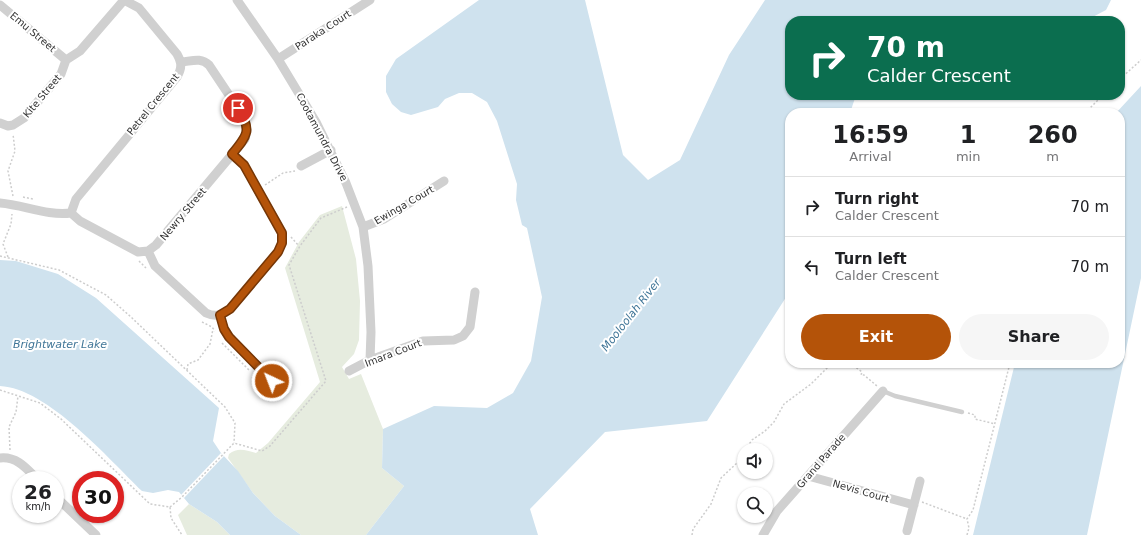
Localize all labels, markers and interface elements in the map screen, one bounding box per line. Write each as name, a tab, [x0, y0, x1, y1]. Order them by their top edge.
street label: Paraka Court	[293, 8, 353, 52]
street label: Emu Street	[8, 10, 58, 54]
text: 70 m	[867, 31, 945, 64]
icon: right	[801, 32, 853, 84]
text: Calder Crescent	[867, 65, 1011, 86]
street label: Petrel Crescent	[125, 71, 181, 137]
street label: Kite Street	[21, 72, 63, 120]
pin	[221, 91, 255, 125]
street label: Cootamundra Drive	[294, 91, 350, 183]
icon: arrive	[227, 97, 249, 119]
text: 16:59	[832, 121, 909, 149]
text: 1	[960, 121, 976, 149]
text: 260	[1028, 121, 1078, 149]
text: Arrival	[849, 149, 892, 164]
text: min	[956, 149, 980, 164]
text: m	[1046, 149, 1059, 164]
street label: Ewinga Court	[372, 184, 436, 226]
street label: Newry Street	[158, 185, 208, 243]
text: Turn right	[835, 190, 919, 208]
icon: right	[801, 196, 823, 218]
text: 70 m	[1071, 198, 1109, 216]
text: Calder Crescent	[835, 208, 939, 223]
text: Turn left	[835, 250, 907, 268]
icon: left	[801, 256, 823, 278]
text: 70 m	[1071, 258, 1109, 276]
text: Calder Crescent	[835, 268, 939, 283]
water label: Mooloolah River	[599, 275, 664, 354]
button: Exit	[801, 314, 951, 360]
button: Share	[959, 314, 1109, 360]
street label: Imara Court	[363, 337, 423, 369]
water label: Brightwater Lake	[13, 338, 107, 351]
position arrow	[251, 360, 293, 402]
street label: Grand Parade	[794, 432, 848, 490]
map controls	[737, 443, 773, 523]
button: sound	[737, 443, 773, 479]
speed limit sign: 30	[72, 471, 124, 523]
street label: Nevis Court	[832, 478, 891, 504]
text: 26	[24, 480, 52, 504]
button: search	[737, 487, 773, 523]
text: km/h	[25, 501, 51, 512]

